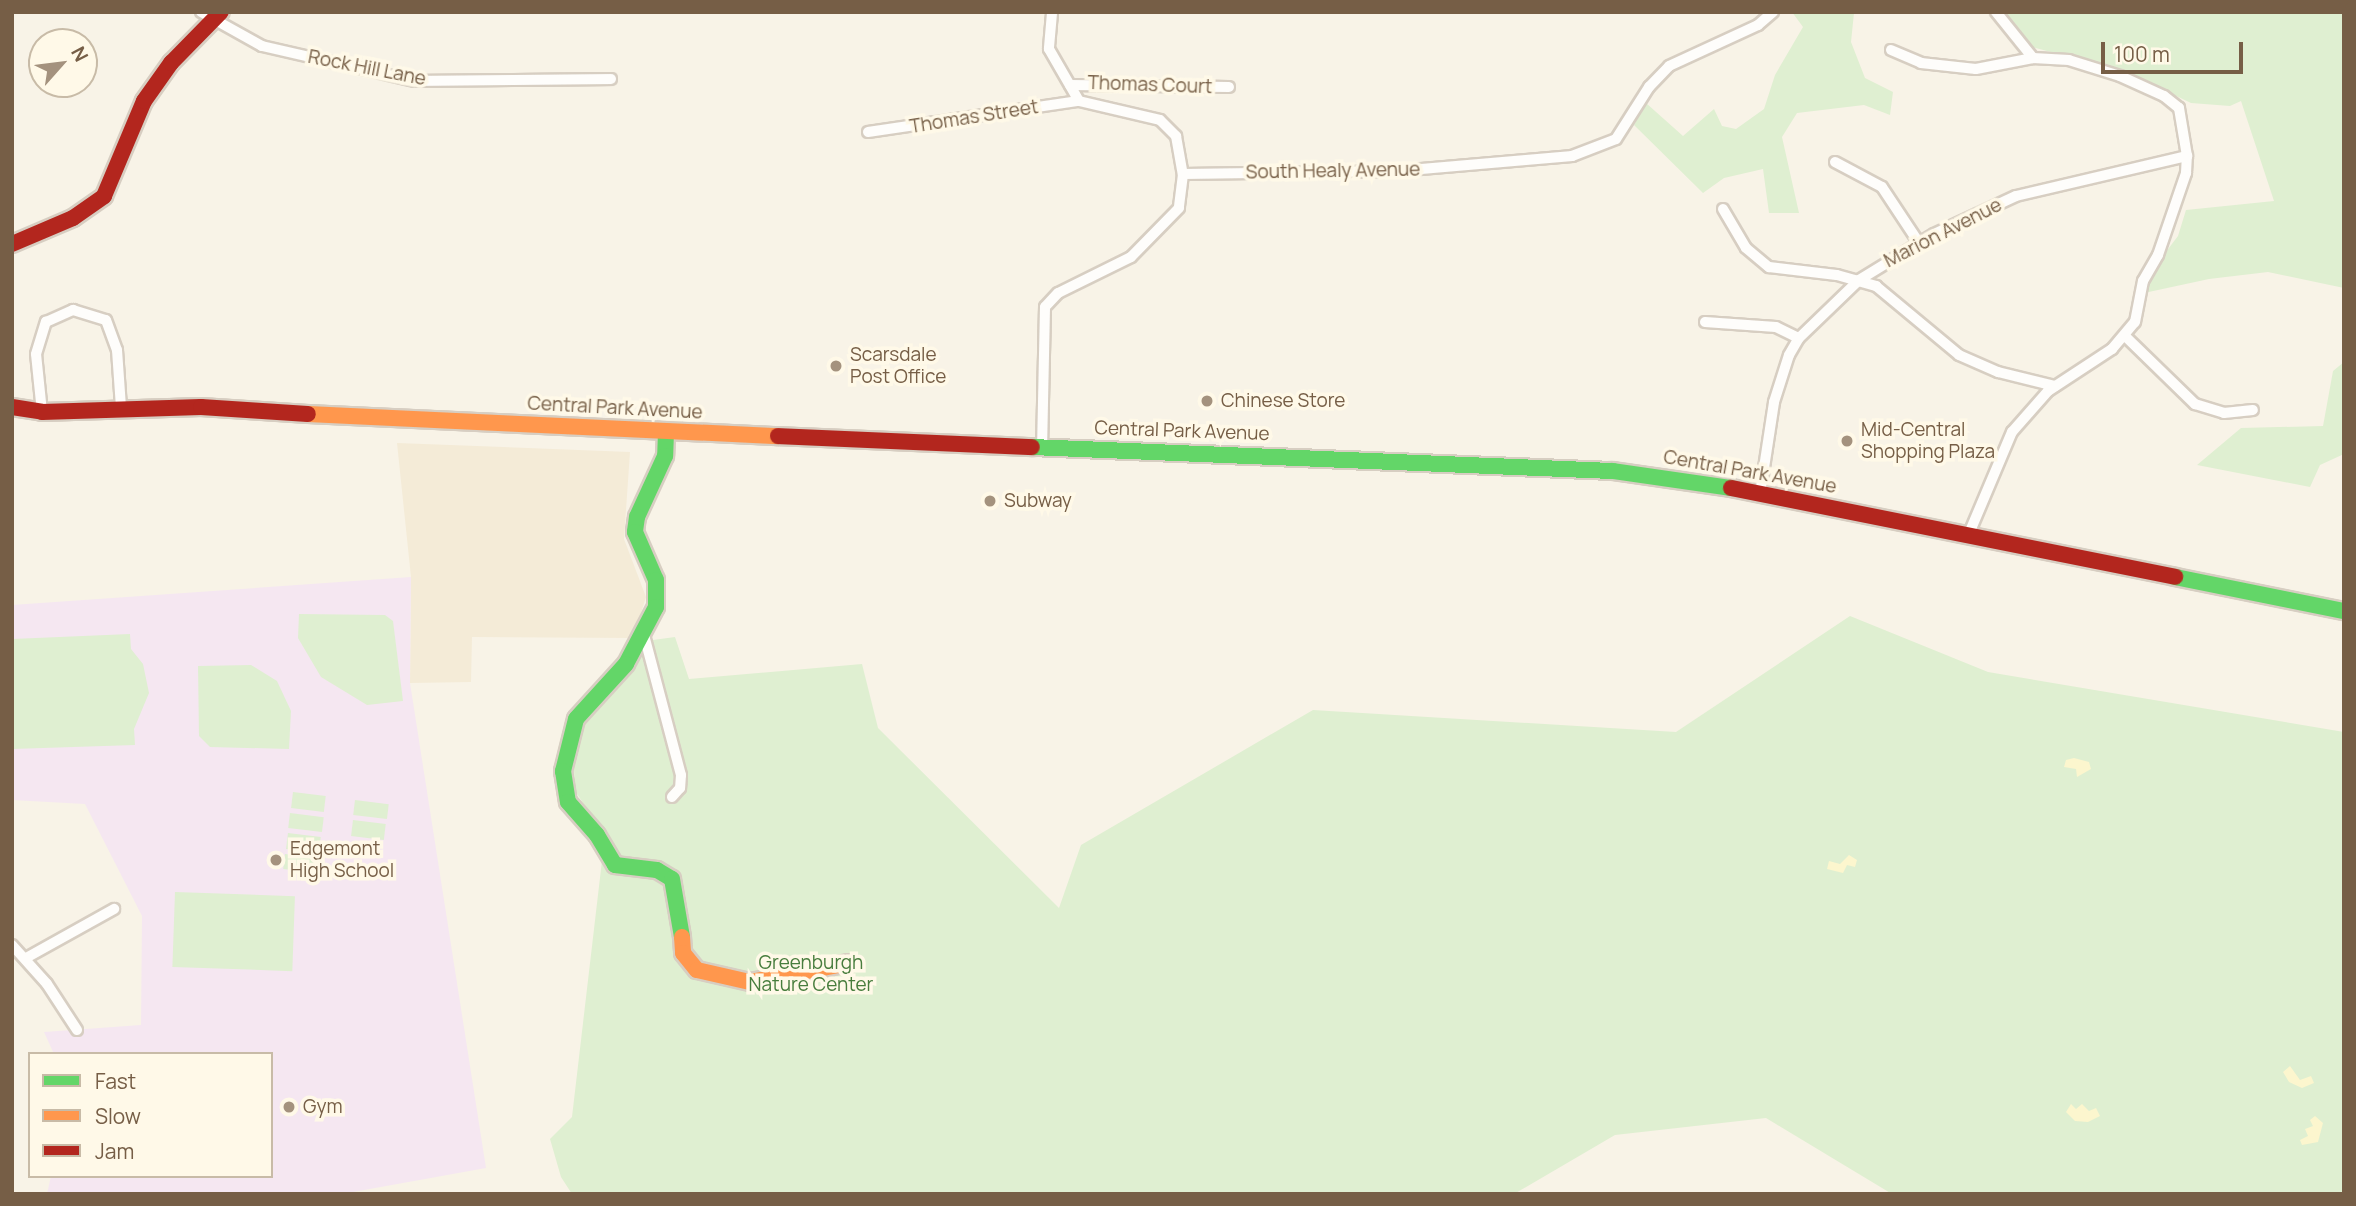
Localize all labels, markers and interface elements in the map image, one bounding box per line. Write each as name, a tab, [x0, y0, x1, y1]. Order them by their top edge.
north arrow	[28, 28, 98, 98]
scale bar	[2104, 28, 2246, 72]
text: 100 m	[2114, 40, 2170, 68]
text: N	[65, 42, 94, 66]
street label: Rock Hill Lane	[306, 45, 428, 91]
street label: Thomas Court	[1087, 71, 1213, 99]
street label: Thomas Street	[908, 96, 1040, 138]
street label: South Healy Avenue	[1245, 158, 1421, 184]
street label: Marion Avenue	[1880, 194, 2006, 272]
place label: Scarsdale Post Office	[850, 344, 946, 388]
marker: Scarsdale Post Office	[828, 358, 844, 374]
place label: Chinese Store	[1221, 390, 1345, 412]
street label: Central Park Avenue	[527, 392, 703, 424]
marker: Chinese Store	[1199, 393, 1215, 409]
street label: Central Park Avenue	[1094, 417, 1270, 445]
place label: Mid-Central Shopping Plaza	[1861, 419, 1995, 463]
marker: Mid-Central Shopping Plaza	[1839, 433, 1855, 449]
street label: Central Park Avenue	[1662, 446, 1838, 498]
place label: Subway	[1004, 490, 1072, 512]
marker: Subway	[982, 493, 998, 509]
place label: Edgemont High School	[290, 838, 394, 882]
marker: Edgemont High School	[268, 852, 284, 868]
park label: Greenburgh Nature Center	[749, 952, 873, 996]
legend	[28, 1052, 273, 1178]
text: Fast	[95, 1067, 136, 1095]
place label: Gym	[303, 1096, 343, 1118]
marker: Gym	[281, 1099, 297, 1115]
text: Slow	[95, 1102, 141, 1130]
text: Jam	[95, 1137, 134, 1165]

